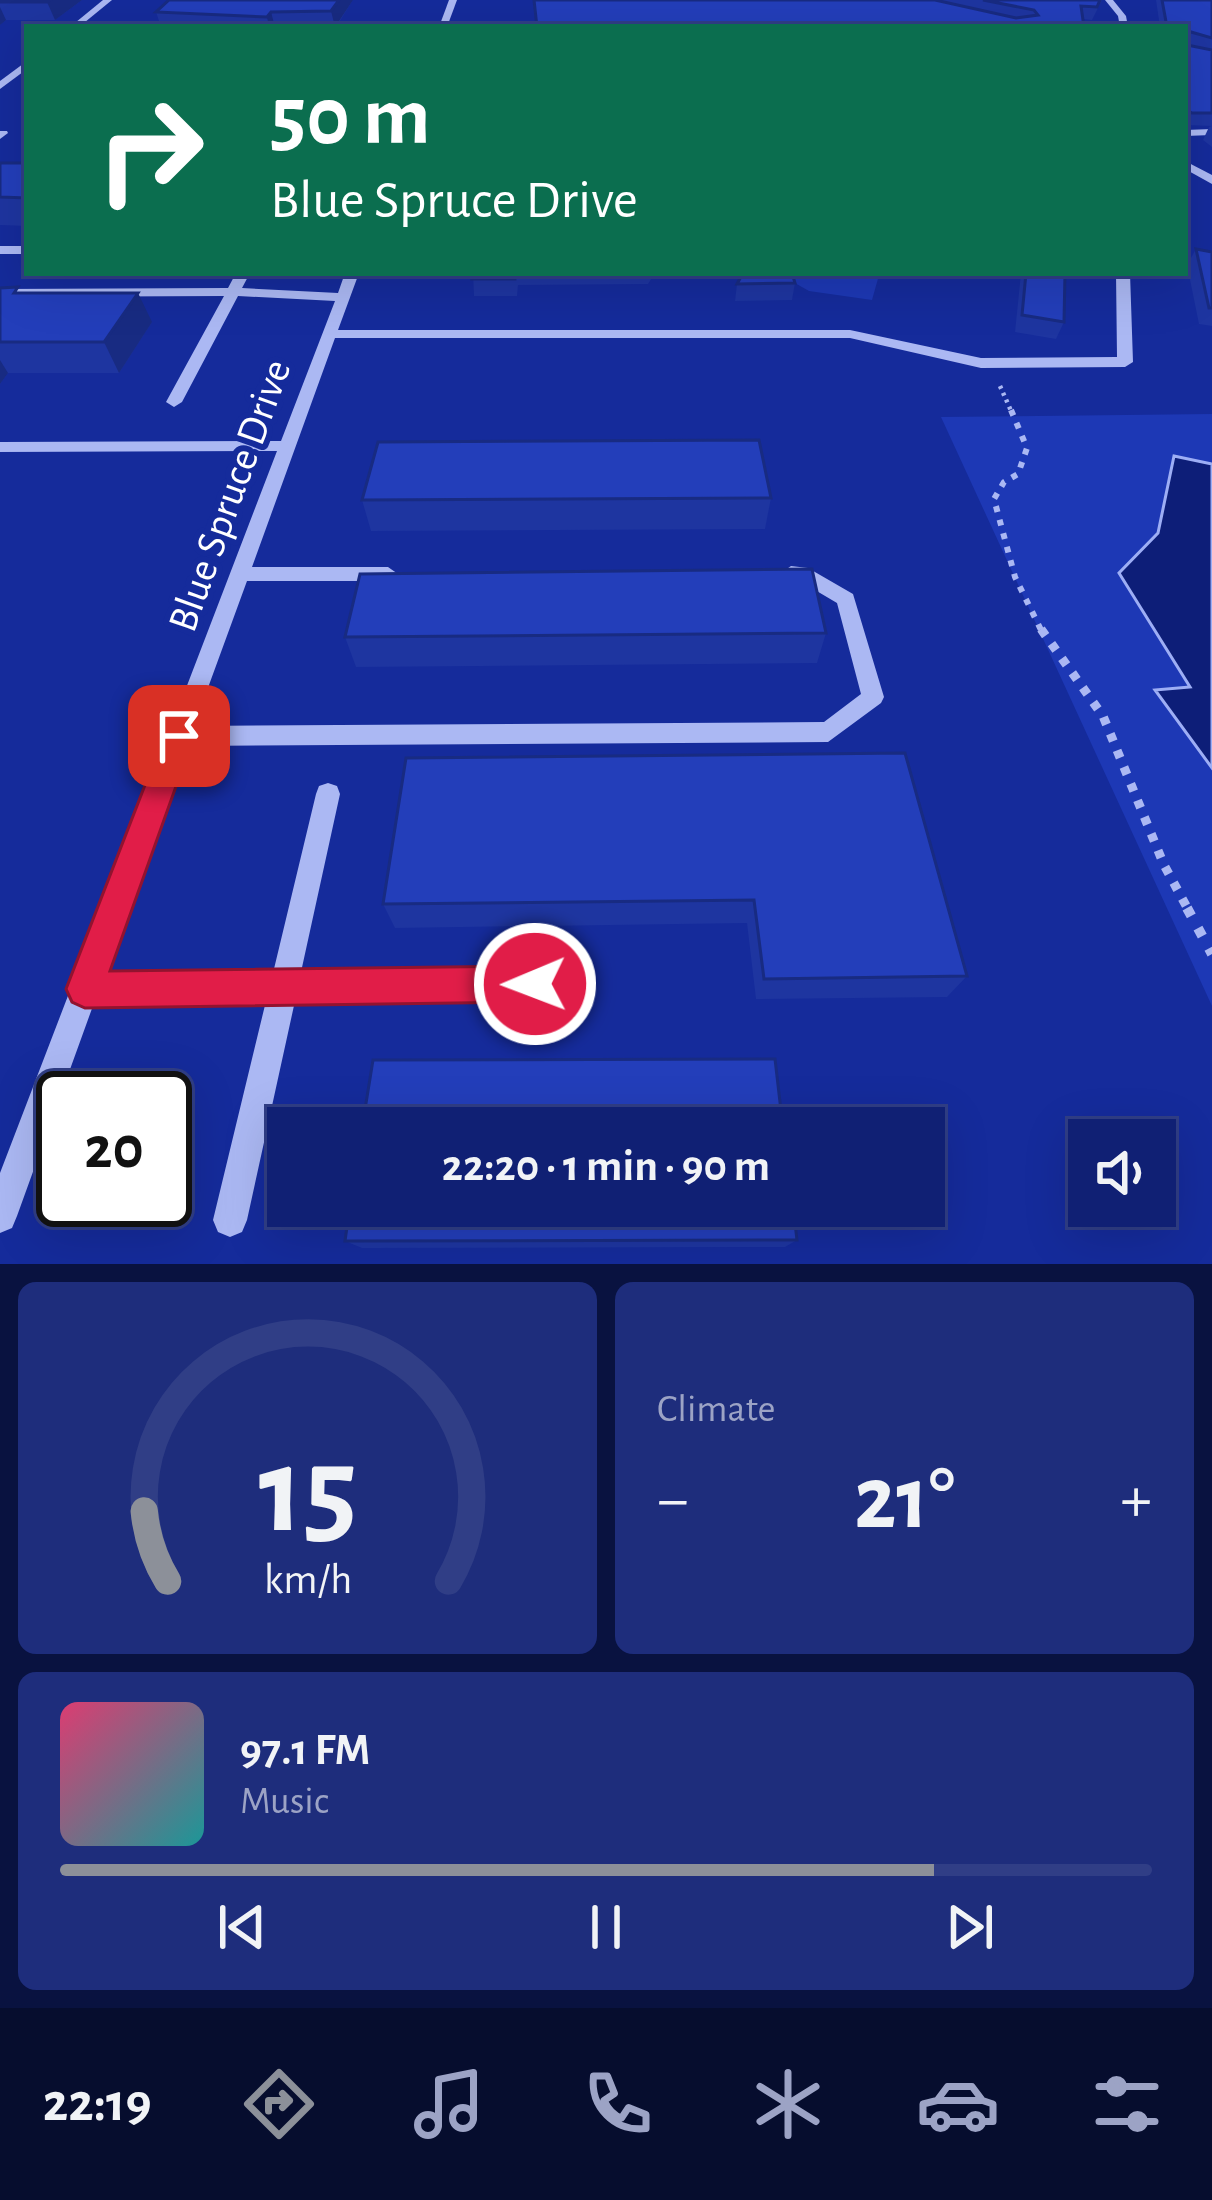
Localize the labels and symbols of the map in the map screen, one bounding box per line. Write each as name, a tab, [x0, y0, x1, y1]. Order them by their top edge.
street label: Blue Spruce Drive	[161, 354, 299, 637]
pin	[128, 685, 230, 787]
position arrow	[472, 921, 598, 1047]
speed limit sign: 20	[36, 1071, 192, 1227]

